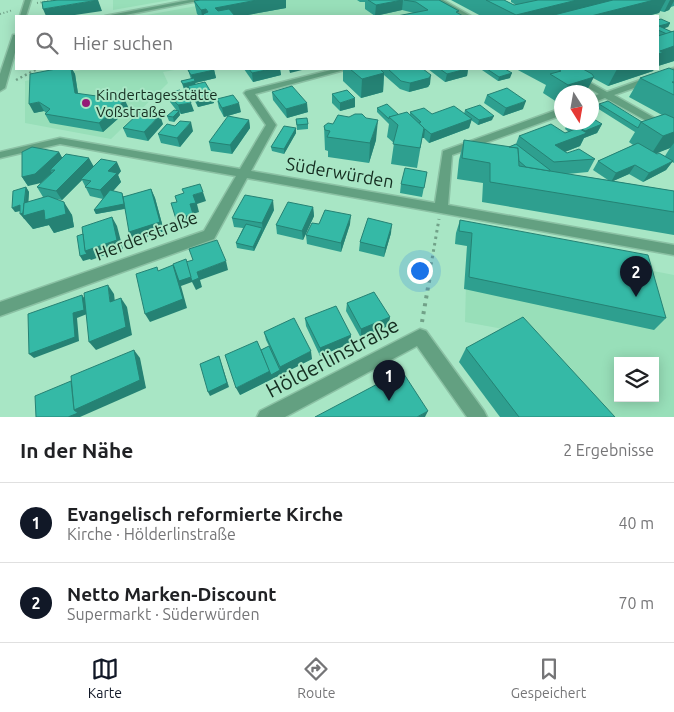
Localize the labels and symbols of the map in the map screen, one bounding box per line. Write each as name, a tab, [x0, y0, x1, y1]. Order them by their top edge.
north arrow	[554, 85, 599, 130]
place label: Kindertagesstätte Voßstraße	[96, 86, 218, 120]
marker: Kindertagesstätte Voßstraße	[80, 97, 92, 109]
street label: Süderwürden	[285, 153, 395, 191]
street label: Herderstraße	[92, 206, 200, 264]
pin: 2	[620, 256, 652, 297]
your location	[407, 258, 433, 284]
street label: Hölderlinstraße	[261, 312, 403, 402]
pin: 1	[373, 360, 405, 401]

